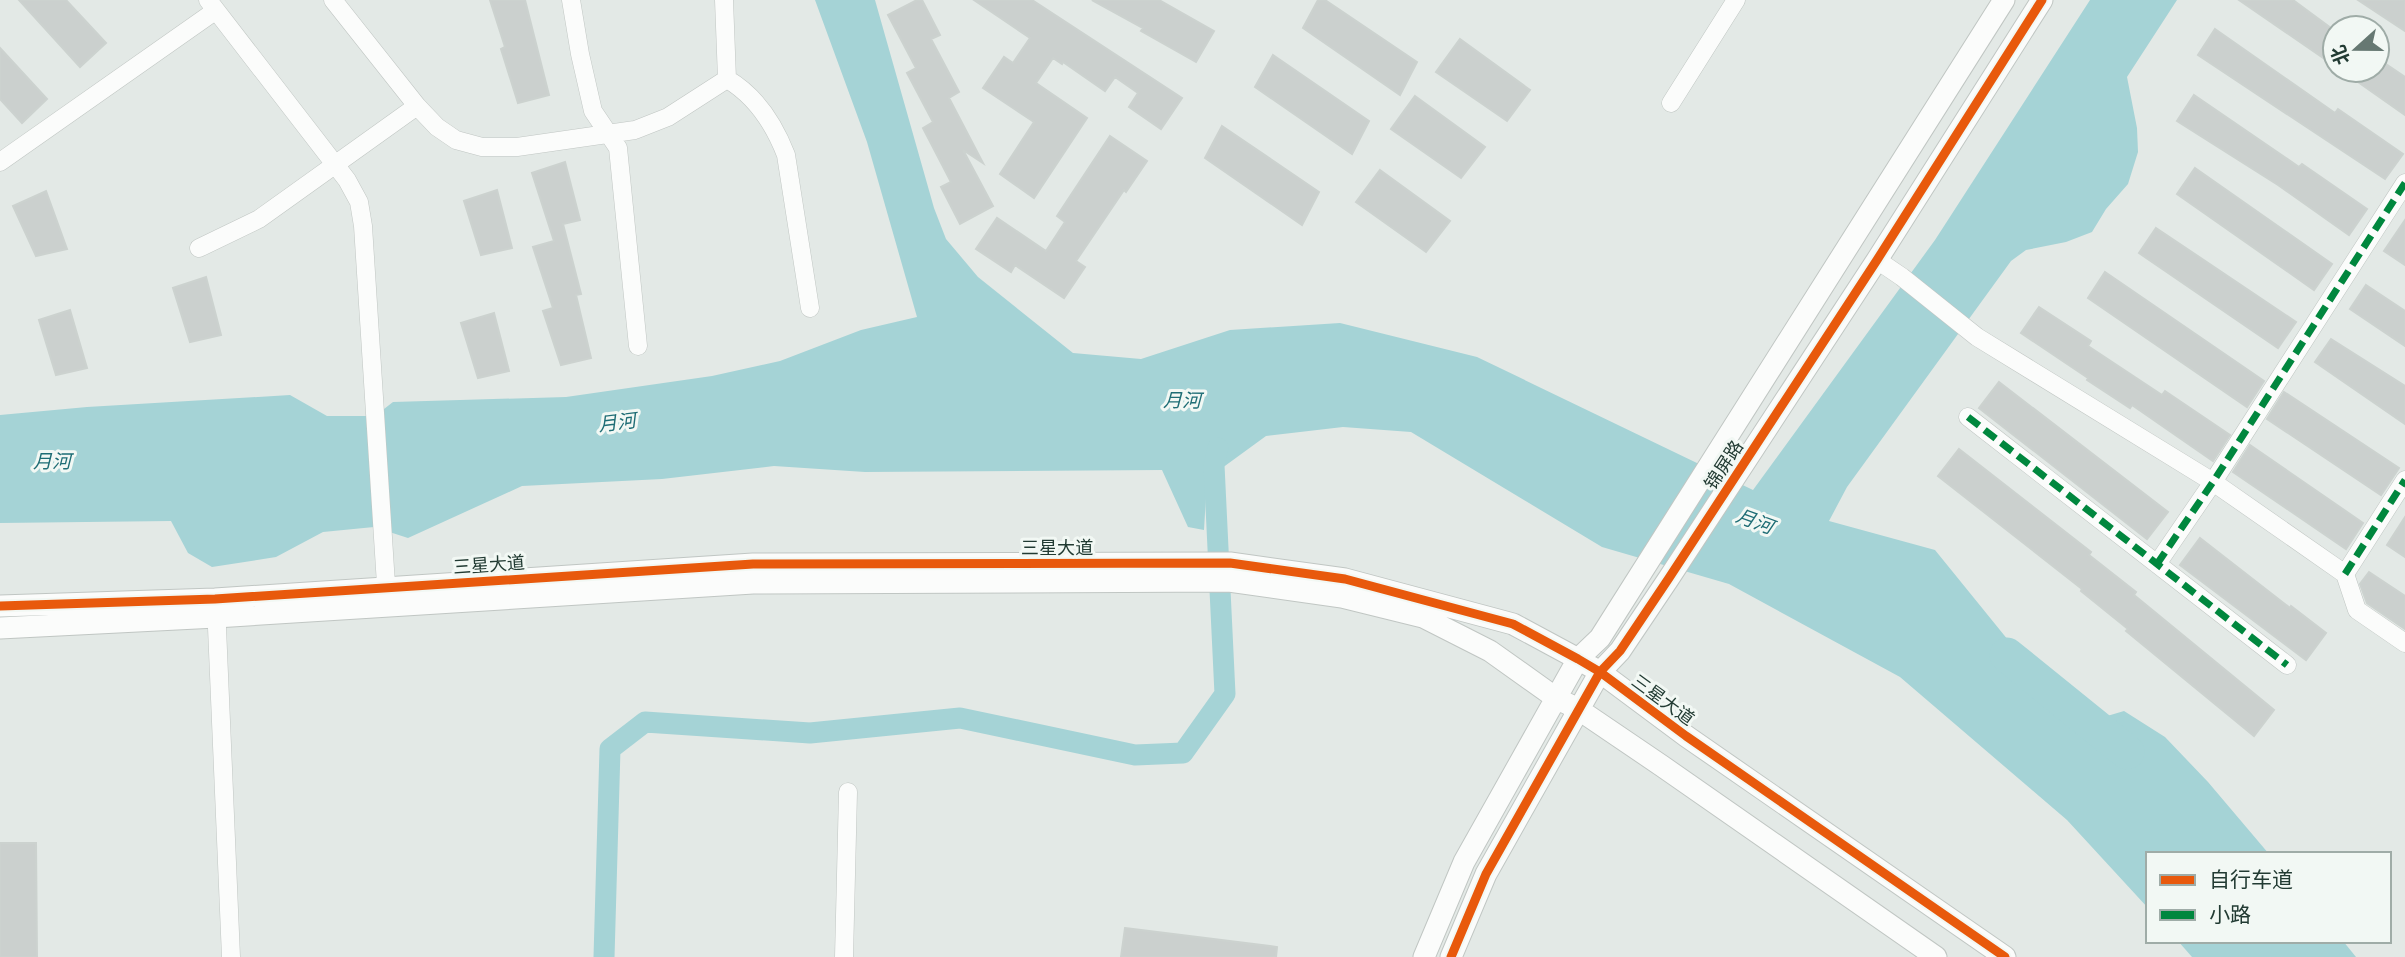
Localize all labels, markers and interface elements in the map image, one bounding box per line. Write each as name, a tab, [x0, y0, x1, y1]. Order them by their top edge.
north arrow	[2321, 14, 2391, 84]
text: 北	[2325, 42, 2356, 69]
water label: 月河	[1163, 387, 1205, 413]
water label: 月河	[597, 406, 641, 437]
street label: 锦屏路	[1698, 435, 1748, 494]
water label: 月河	[33, 448, 75, 474]
water label: 月河	[1733, 502, 1781, 541]
street label: 三星大道	[1021, 535, 1093, 559]
street label: 三星大道	[452, 550, 526, 578]
street label: 三星大道	[1627, 668, 1700, 730]
legend	[2146, 852, 2391, 943]
text: 自行车道	[2209, 865, 2293, 893]
text: 小路	[2209, 900, 2251, 928]

